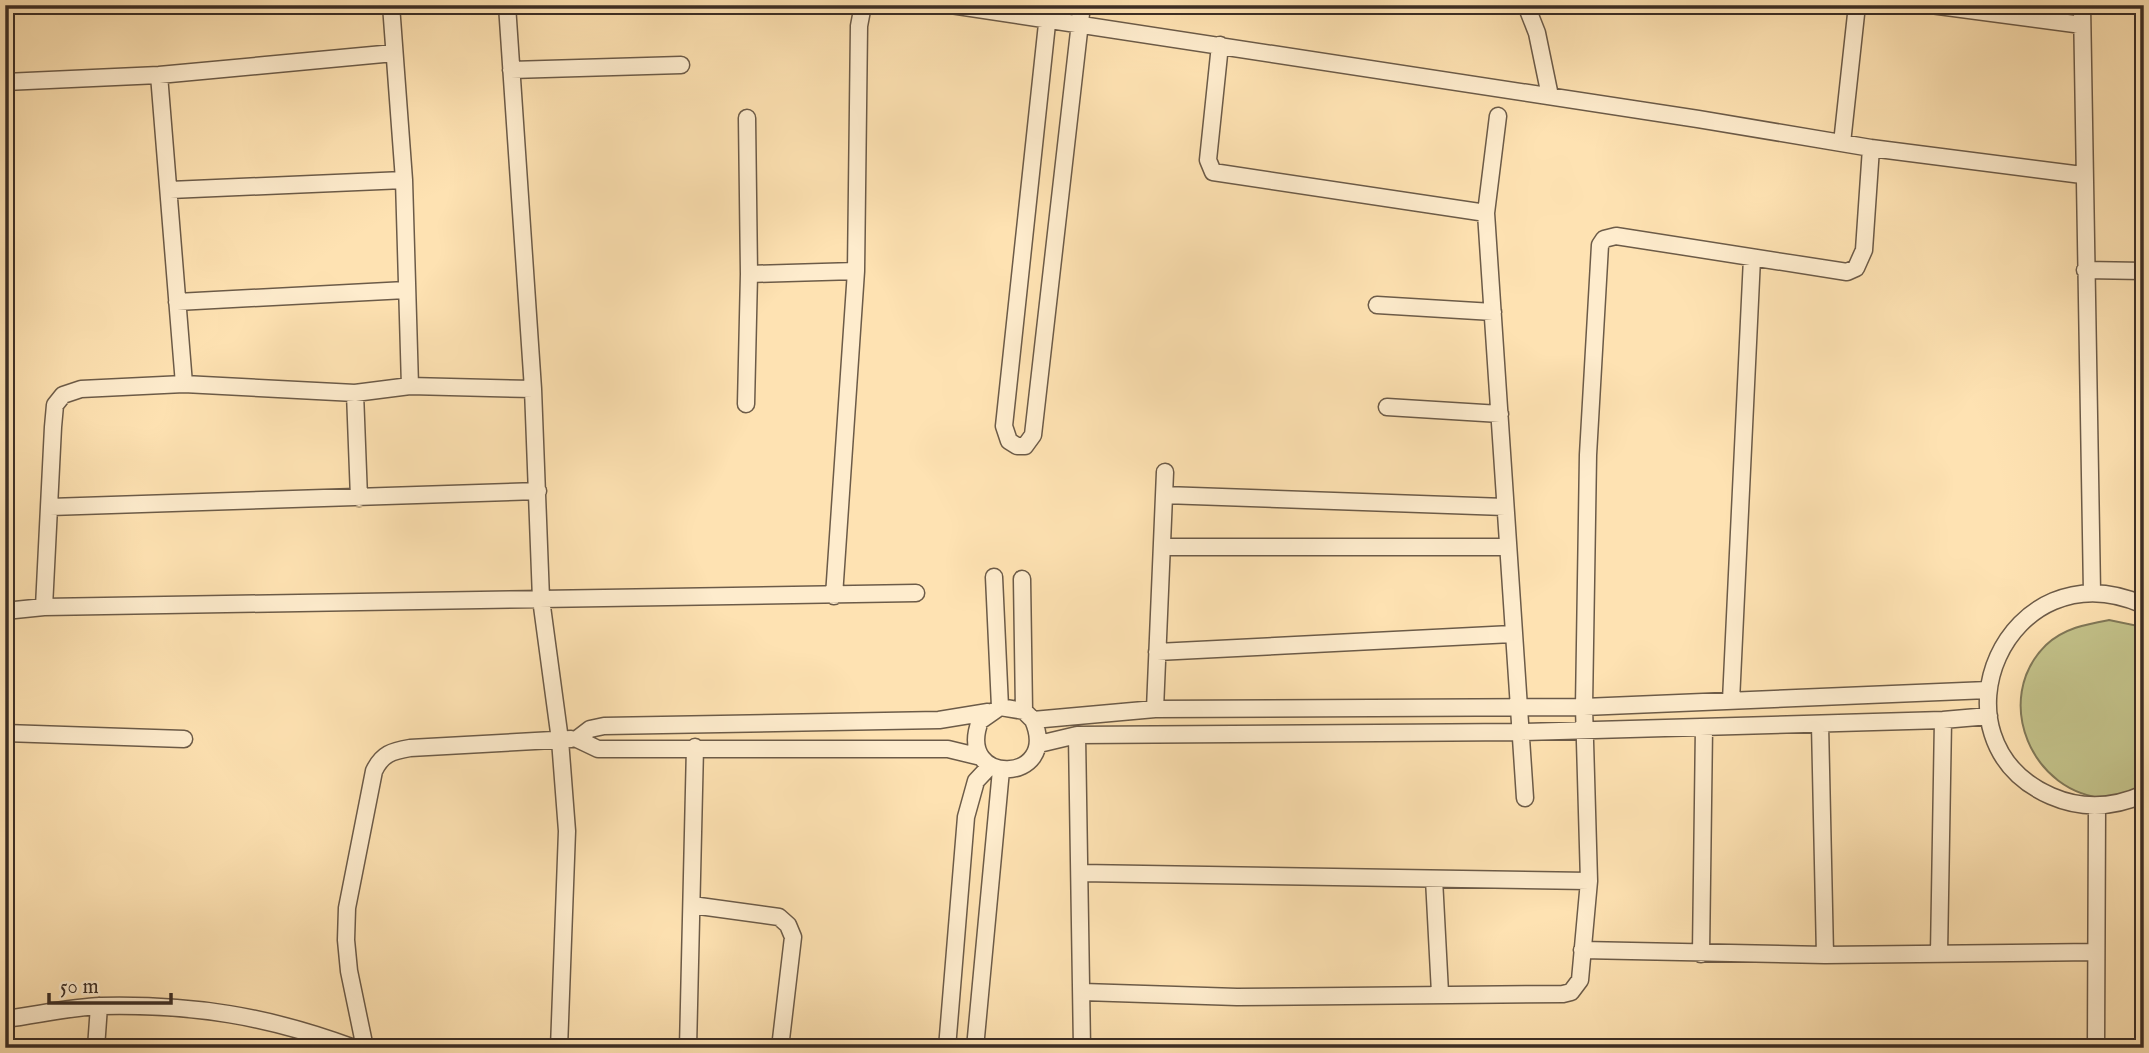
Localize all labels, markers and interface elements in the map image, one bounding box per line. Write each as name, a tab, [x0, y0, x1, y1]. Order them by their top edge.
scale bar	[49, 962, 172, 1006]
text: 50 m	[60, 974, 99, 1001]

